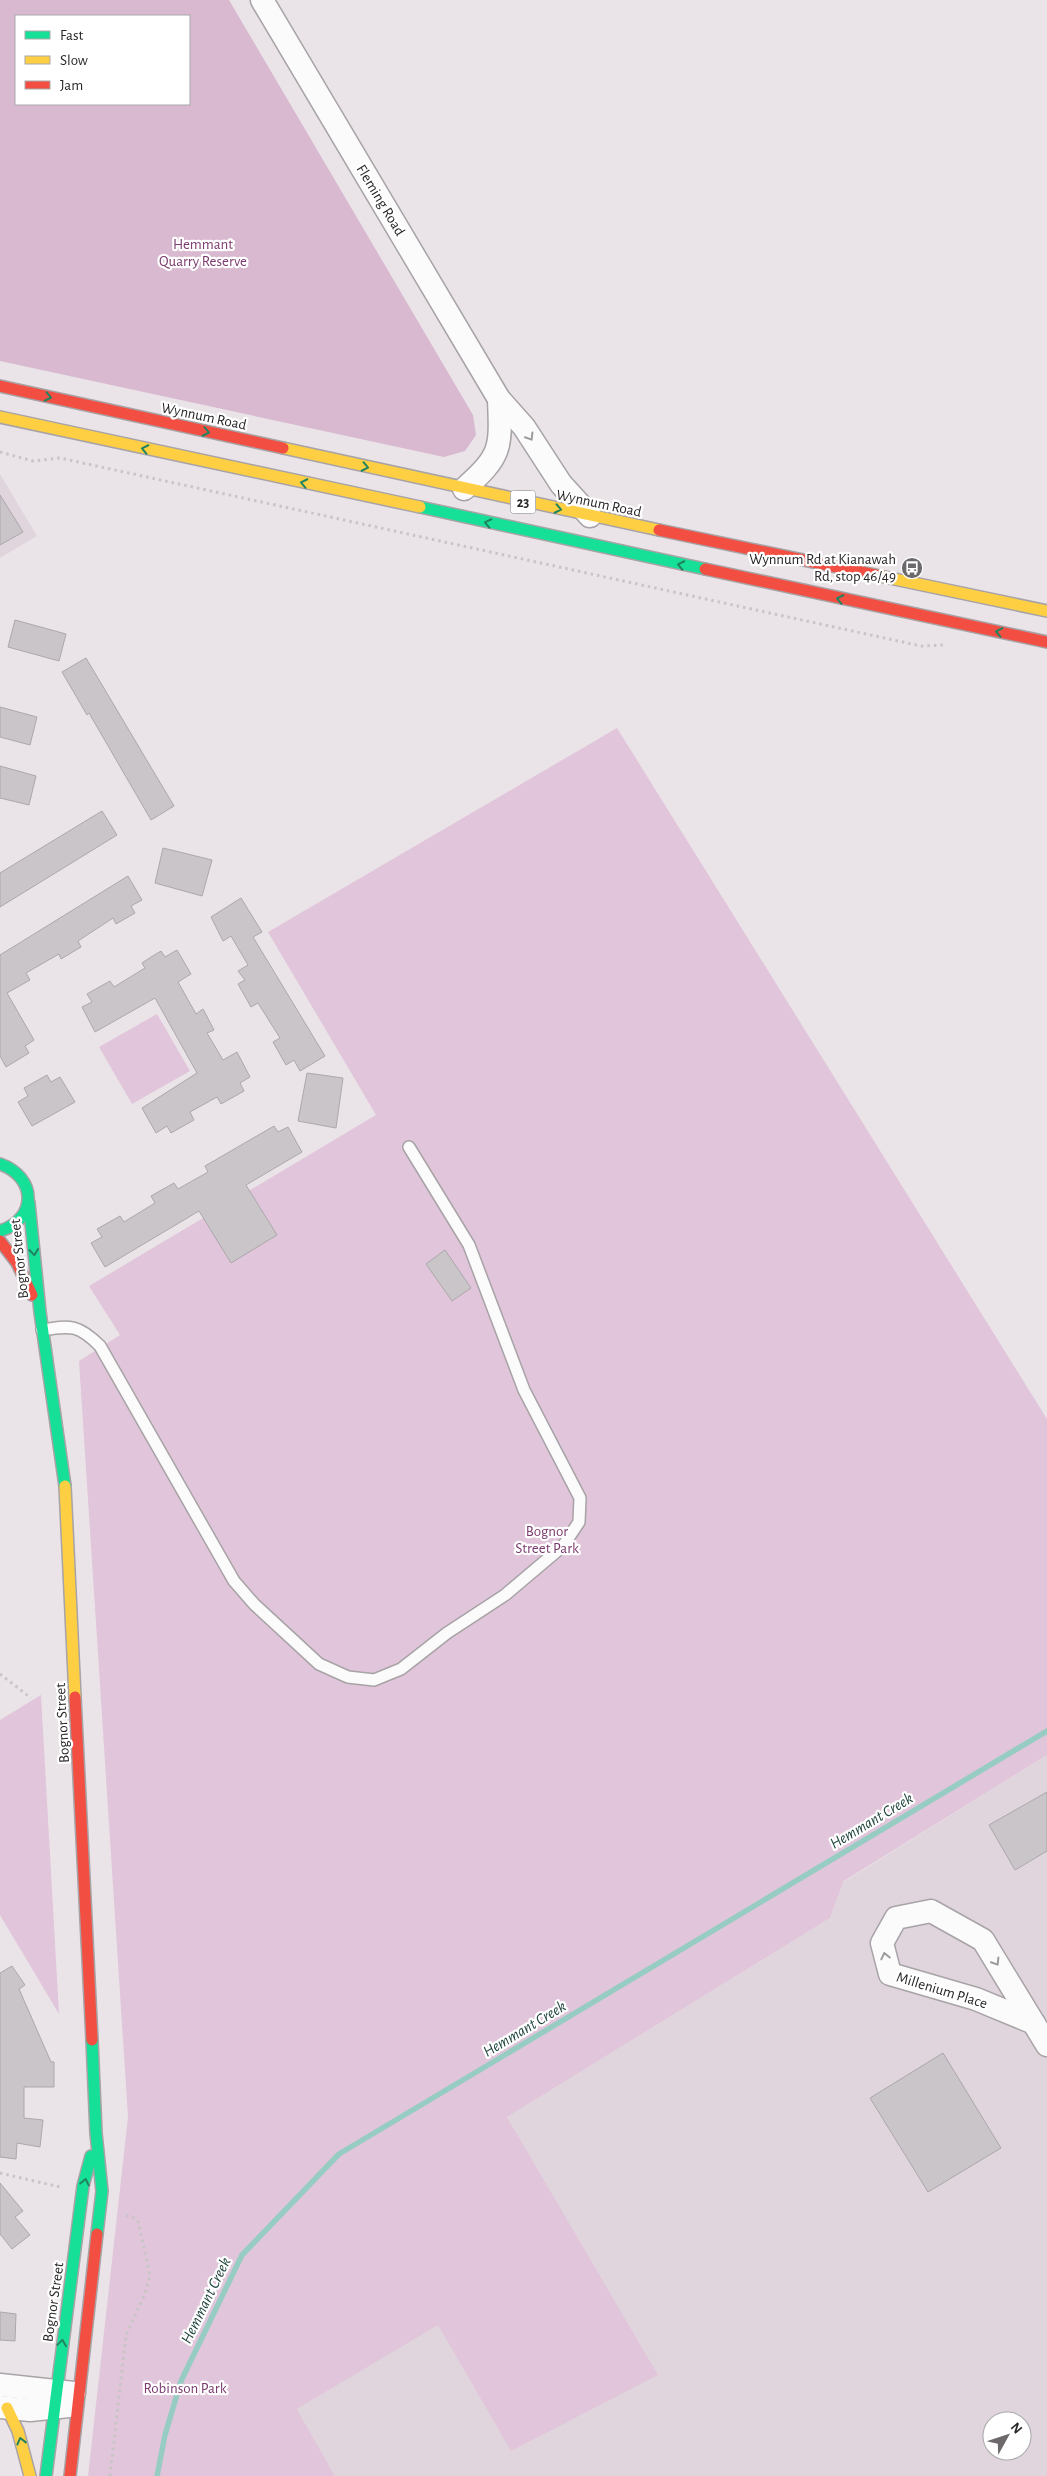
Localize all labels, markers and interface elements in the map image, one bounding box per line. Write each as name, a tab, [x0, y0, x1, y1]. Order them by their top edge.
legend	[15, 15, 190, 105]
text: Fast	[60, 28, 84, 43]
text: Slow	[60, 53, 88, 68]
text: Jam	[60, 78, 83, 93]
street label: Fleming Road	[354, 162, 408, 239]
park label: Hemmant Quarry Reserve	[159, 237, 247, 269]
one-way arrow	[43, 391, 52, 402]
street label: Wynnum Road	[160, 400, 248, 433]
one-way arrow	[202, 426, 211, 437]
one-way arrow	[524, 432, 534, 441]
one-way arrow	[140, 444, 149, 455]
one-way arrow	[360, 461, 369, 472]
one-way arrow	[299, 478, 308, 489]
street label: Wynnum Road	[555, 487, 643, 520]
road number: 23	[510, 491, 536, 514]
one-way arrow	[553, 503, 562, 514]
one-way arrow	[484, 518, 493, 528]
place label: Wynnum Rd at Kianawah Rd, stop 46/49	[749, 552, 896, 584]
bus stop icon: Wynnum Rd at Kianawah Rd, stop 46/49	[900, 556, 924, 580]
one-way arrow	[677, 560, 686, 571]
one-way arrow	[836, 594, 845, 605]
one-way arrow	[995, 627, 1004, 638]
street label: Bognor Street	[8, 1218, 31, 1300]
one-way arrow	[28, 1248, 39, 1256]
park label: Bognor Street Park	[515, 1524, 579, 1556]
street label: Bognor Street	[53, 1682, 72, 1763]
water label: Hemmant Creek	[827, 1790, 916, 1852]
one-way arrow	[880, 1952, 891, 1961]
one-way arrow	[990, 1957, 1000, 1966]
street label: Millenium Place	[895, 1970, 989, 2011]
water label: Hemmant Creek	[480, 1998, 569, 2060]
one-way arrow	[79, 2178, 89, 2187]
water label: Hemmant Creek	[178, 2255, 234, 2346]
street label: Bognor Street	[40, 2261, 67, 2343]
one-way arrow	[57, 2339, 67, 2347]
park label: Robinson Park	[143, 2381, 227, 2396]
north arrow	[982, 2411, 1032, 2461]
text: N	[1008, 2420, 1025, 2437]
one-way arrow	[16, 2436, 27, 2445]

